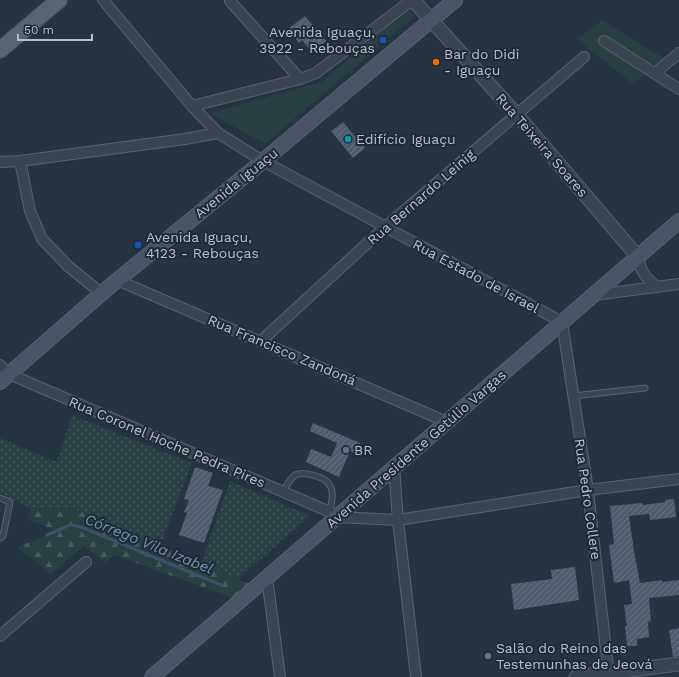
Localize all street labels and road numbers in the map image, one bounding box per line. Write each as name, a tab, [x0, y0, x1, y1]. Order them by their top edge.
street label: Rua Teixeira Soares	[493, 90, 591, 200]
street label: Avenida Iguaçu	[191, 145, 281, 221]
street label: Rua Bernardo Leinig	[364, 146, 478, 248]
street label: Rua Estado de Israel	[410, 236, 543, 317]
street label: Rua Francisco Zandoná	[206, 311, 359, 389]
street label: Avenida Presidente Getúlio Vargas	[323, 367, 509, 531]
street label: Rua Coronel Hoche Pedra Pires	[66, 393, 268, 491]
street label: Rua Pedro Collere	[572, 437, 604, 561]

